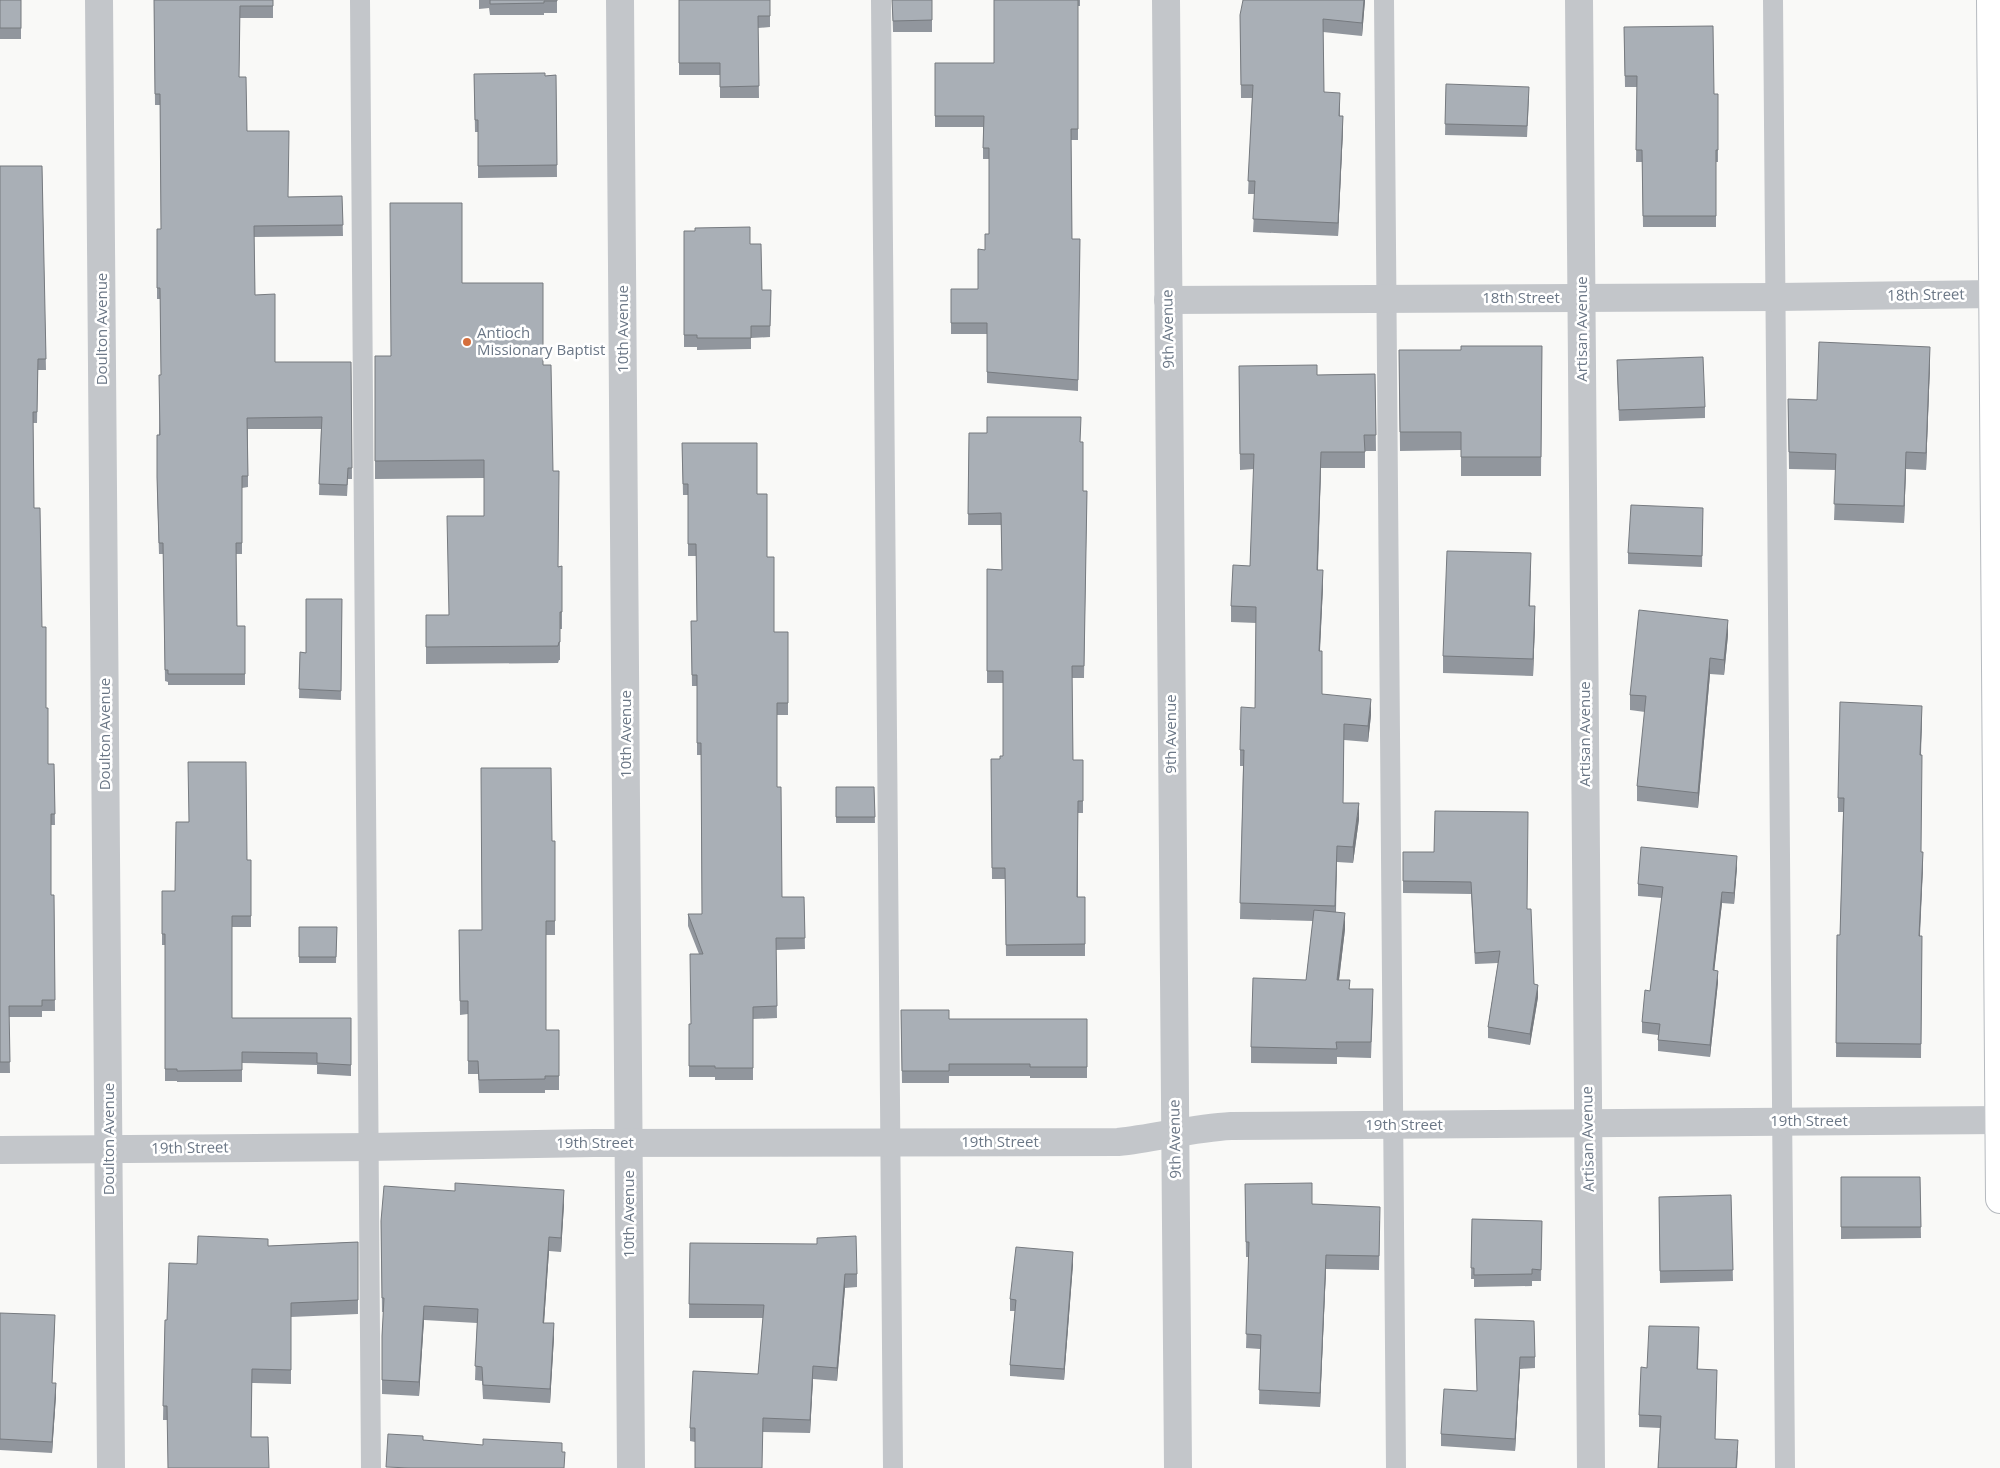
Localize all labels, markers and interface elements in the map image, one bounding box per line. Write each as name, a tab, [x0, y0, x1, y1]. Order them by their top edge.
street label: Doulton Avenue	[91, 273, 111, 385]
street label: Artisan Avenue	[1571, 276, 1591, 382]
street label: 18th Street	[1887, 283, 1965, 305]
street label: 10th Avenue	[612, 285, 632, 373]
street label: 18th Street	[1482, 287, 1560, 307]
street label: 9th Avenue	[1156, 289, 1178, 369]
place label: Antioch Missionary Baptist	[477, 322, 605, 359]
marker: Antioch Missionary Baptist	[461, 336, 473, 348]
street label: Doulton Avenue	[94, 678, 114, 790]
street label: Artisan Avenue	[1574, 681, 1594, 787]
street label: 10th Avenue	[615, 690, 635, 778]
street label: 9th Avenue	[1160, 694, 1180, 774]
street label: Doulton Avenue	[98, 1083, 118, 1195]
street label: Artisan Avenue	[1576, 1086, 1598, 1192]
street label: 9th Avenue	[1163, 1099, 1185, 1179]
street label: 19th Street	[1770, 1110, 1848, 1130]
street label: 19th Street	[1365, 1114, 1443, 1134]
street label: 19th Street	[961, 1131, 1039, 1151]
street label: 19th Street	[556, 1132, 634, 1152]
street label: 19th Street	[151, 1136, 229, 1158]
street label: 10th Avenue	[618, 1170, 638, 1258]

